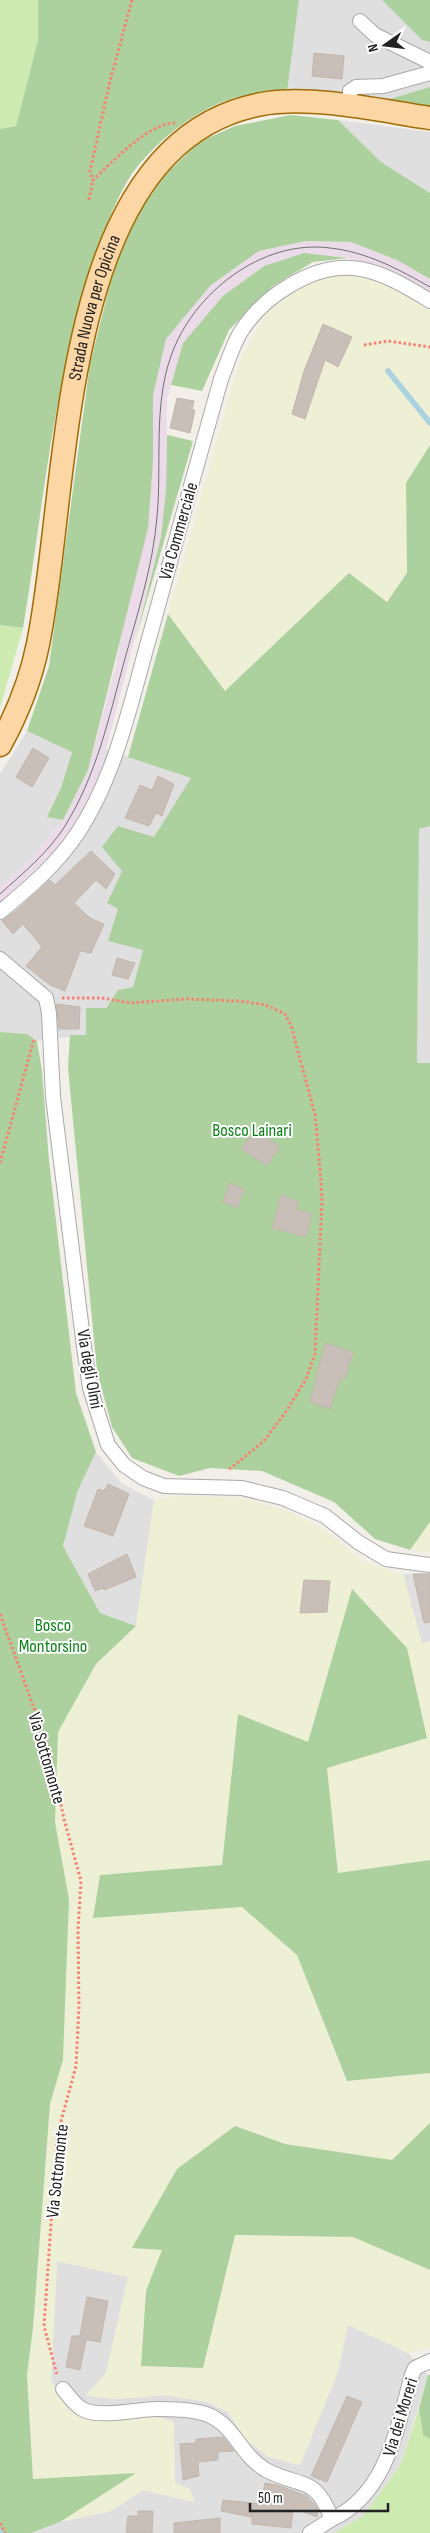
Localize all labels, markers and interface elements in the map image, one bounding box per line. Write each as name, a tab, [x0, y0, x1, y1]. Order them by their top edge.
north arrow	[360, 20, 410, 70]
text: N	[364, 42, 382, 54]
street label: Strada Nuova per Opicina	[65, 231, 125, 382]
street label: Via Commerciale	[155, 480, 202, 582]
park label: Bosco Lainari	[212, 1120, 292, 1141]
street label: Via degli Olmi	[72, 1328, 107, 1410]
park label: Bosco Montorsino	[19, 1615, 87, 1657]
street label: Via Sottomonte	[23, 1710, 70, 1806]
street label: Via Sottomonte	[42, 2123, 73, 2219]
street label: Via dei Moreri	[379, 2375, 422, 2459]
scale bar	[250, 2480, 388, 2512]
text: 50 m	[258, 2489, 283, 2508]

